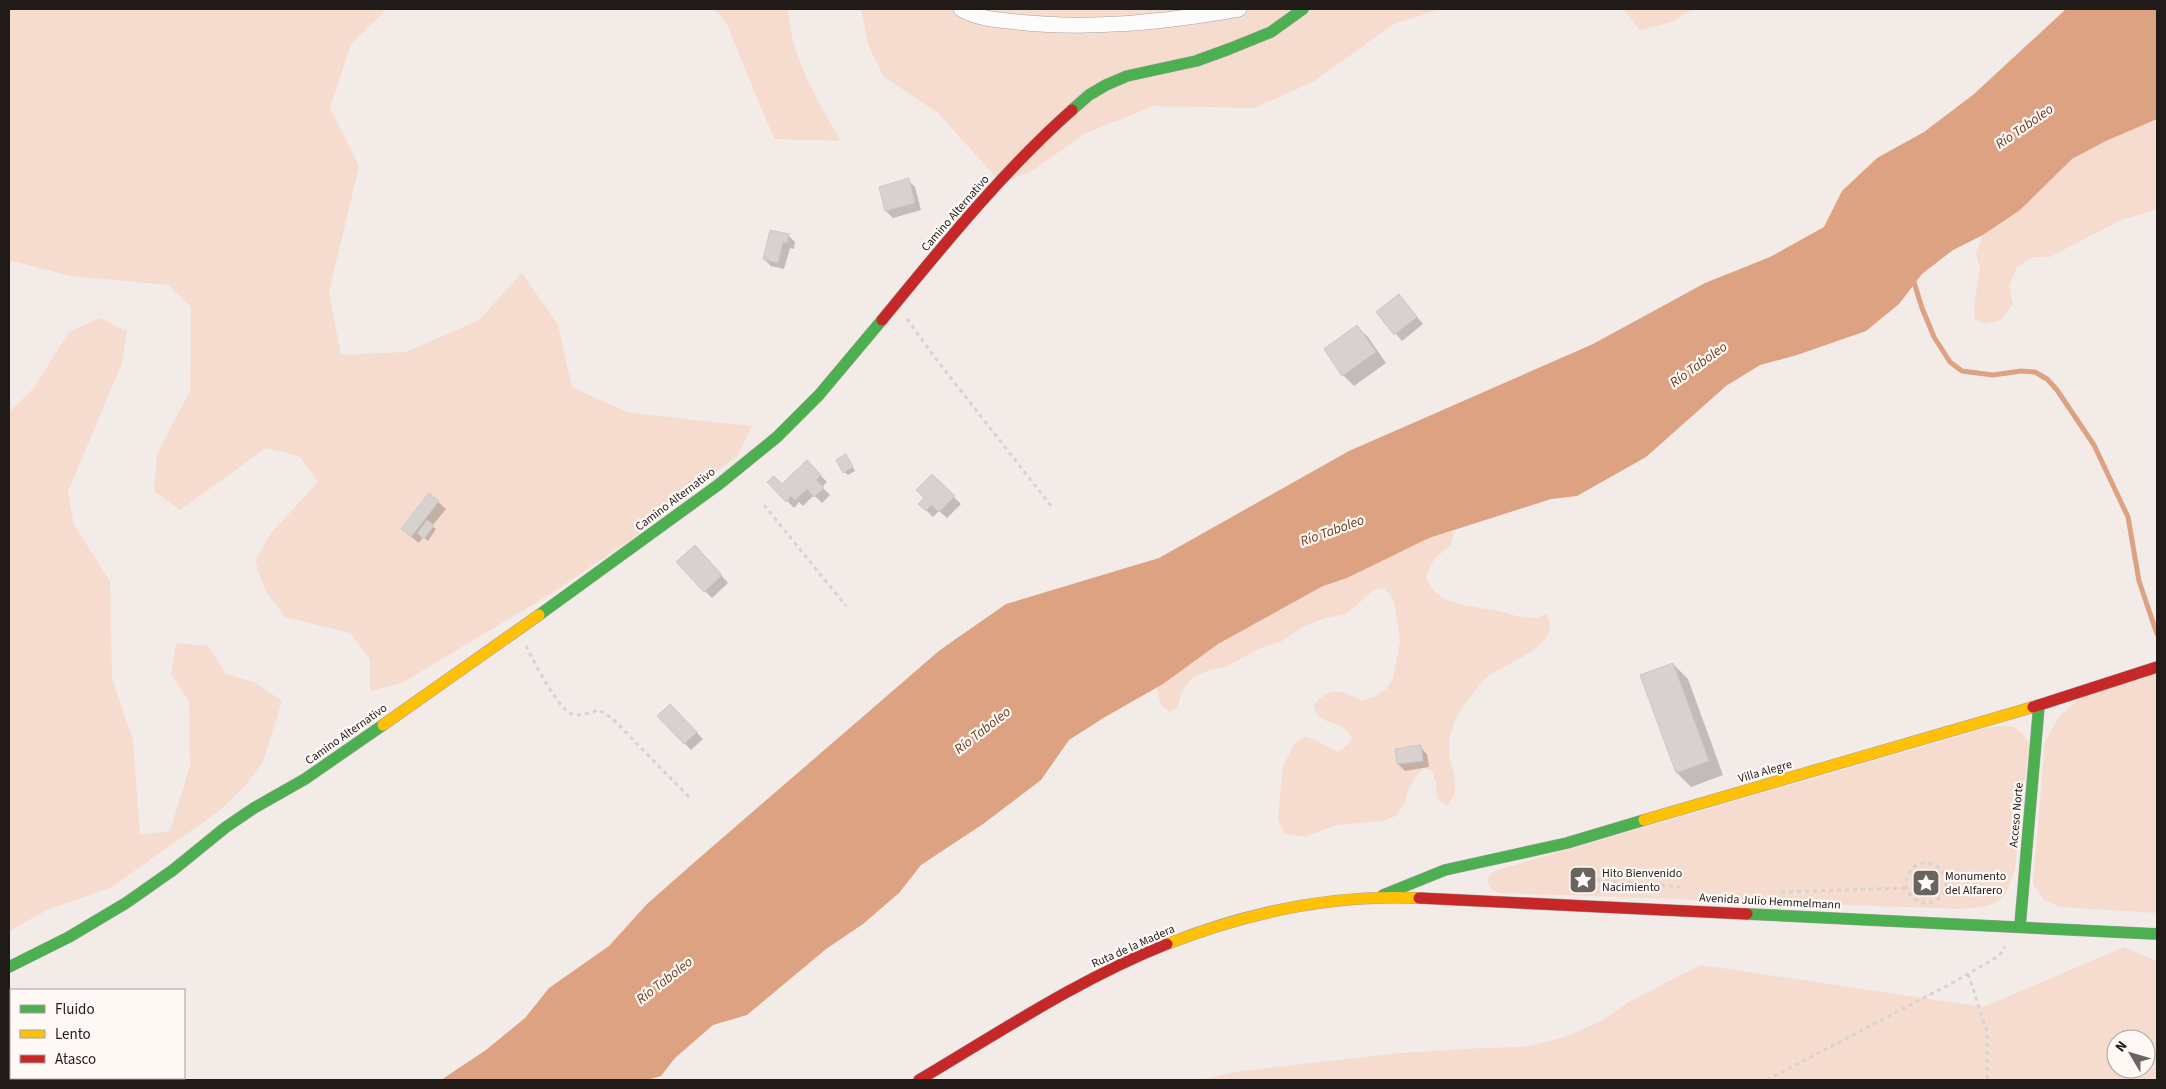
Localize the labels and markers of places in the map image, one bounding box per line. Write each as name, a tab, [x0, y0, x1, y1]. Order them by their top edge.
place icon: Hito Bienvenido Nacimiento	[1568, 865, 1598, 895]
place label: Hito Bienvenido Nacimiento	[1602, 865, 1682, 896]
place icon: Monumento del Alfarero	[1911, 868, 1941, 898]
place label: Monumento del Alfarero	[1945, 868, 2006, 899]

